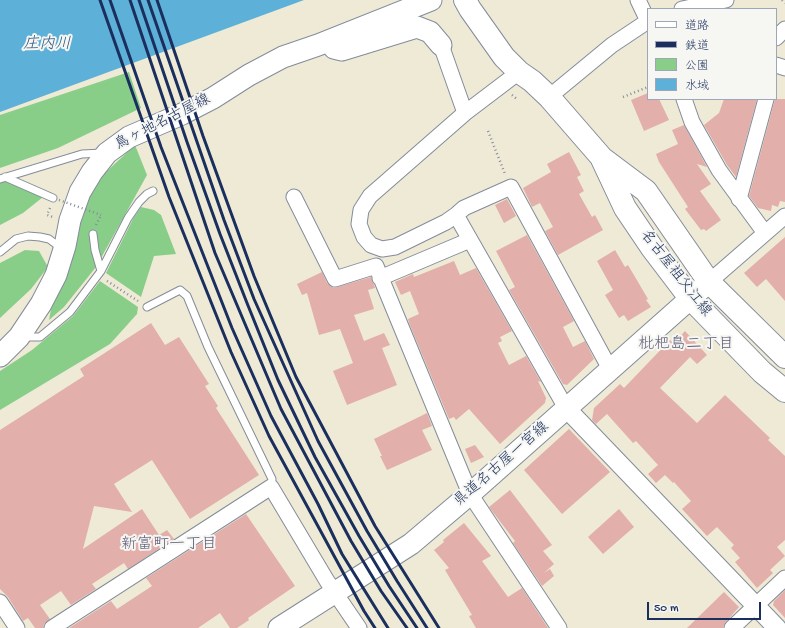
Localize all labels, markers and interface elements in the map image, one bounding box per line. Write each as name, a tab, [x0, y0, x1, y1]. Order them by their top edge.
legend	[647, 8, 777, 100]
text: 道路	[685, 20, 709, 34]
water label: 庄内川	[23, 36, 71, 56]
text: 鉄道	[685, 40, 709, 54]
text: 公園	[685, 60, 709, 74]
text: 水域	[685, 80, 709, 94]
street label: 鳥ヶ地名古屋線	[112, 91, 214, 155]
street label: 名古屋祖父江線	[636, 227, 714, 321]
district label: 枇杷島二丁目	[638, 336, 734, 356]
street label: 県道名古屋一宮線	[451, 419, 553, 511]
district label: 新富町一丁目	[121, 536, 217, 556]
scale bar	[649, 594, 763, 620]
text: 50 m	[654, 602, 679, 616]

